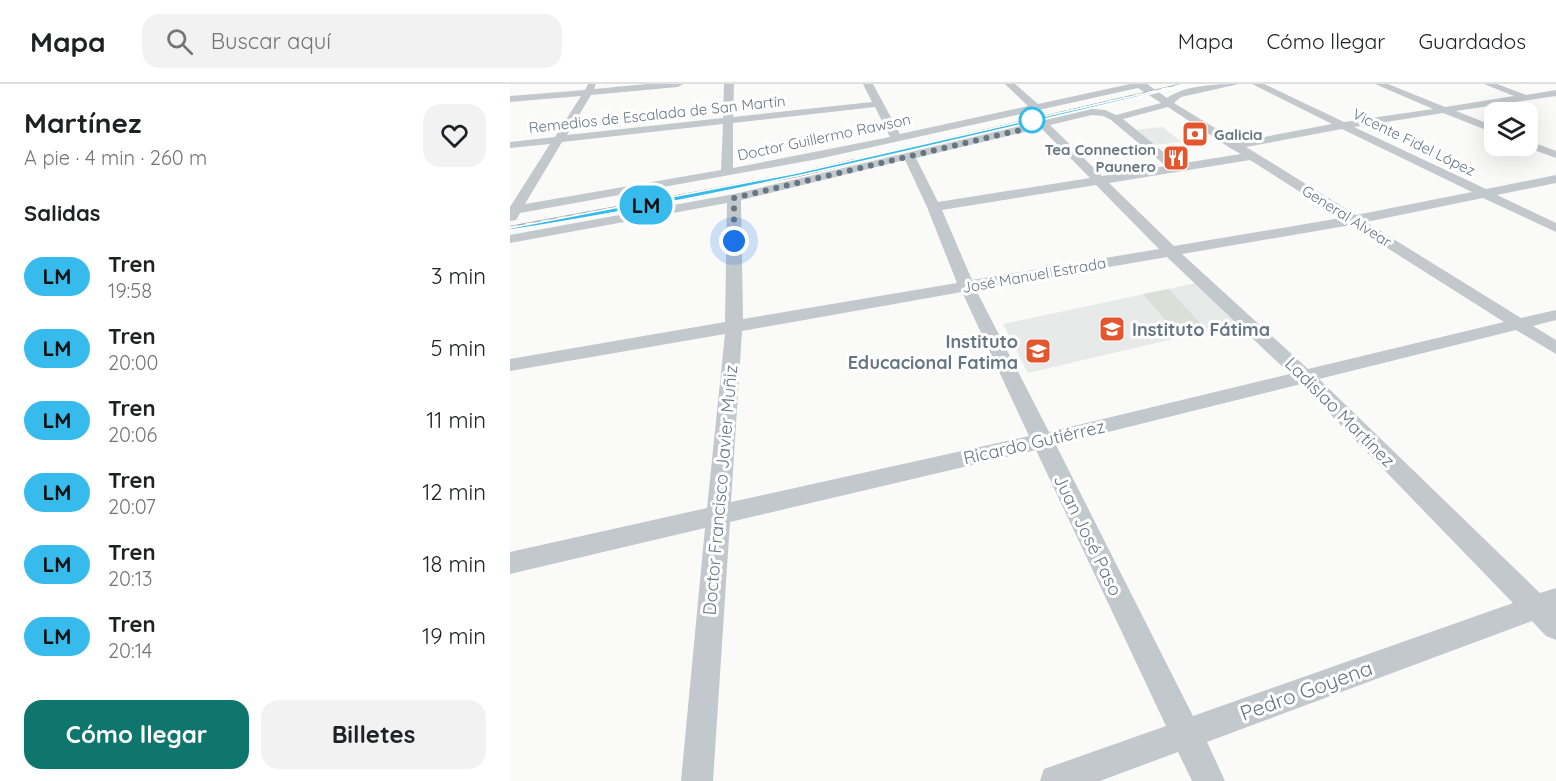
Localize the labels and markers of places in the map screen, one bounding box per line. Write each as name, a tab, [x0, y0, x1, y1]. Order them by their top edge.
unlabelled marker	[1019, 107, 1045, 133]
bank icon: Galicia	[1180, 119, 1210, 149]
place label: Galicia	[1214, 125, 1262, 144]
place label: Tea Connection Paunero	[1045, 140, 1156, 176]
restaurant icon: Tea Connection Paunero	[1161, 143, 1191, 173]
school or university icon: Instituto Fátima	[1097, 314, 1127, 344]
place label: Instituto Fátima	[1132, 318, 1270, 341]
place label: Instituto Educacional Fatima	[848, 330, 1018, 374]
school or university icon: Instituto Educacional Fatima	[1023, 336, 1053, 366]

